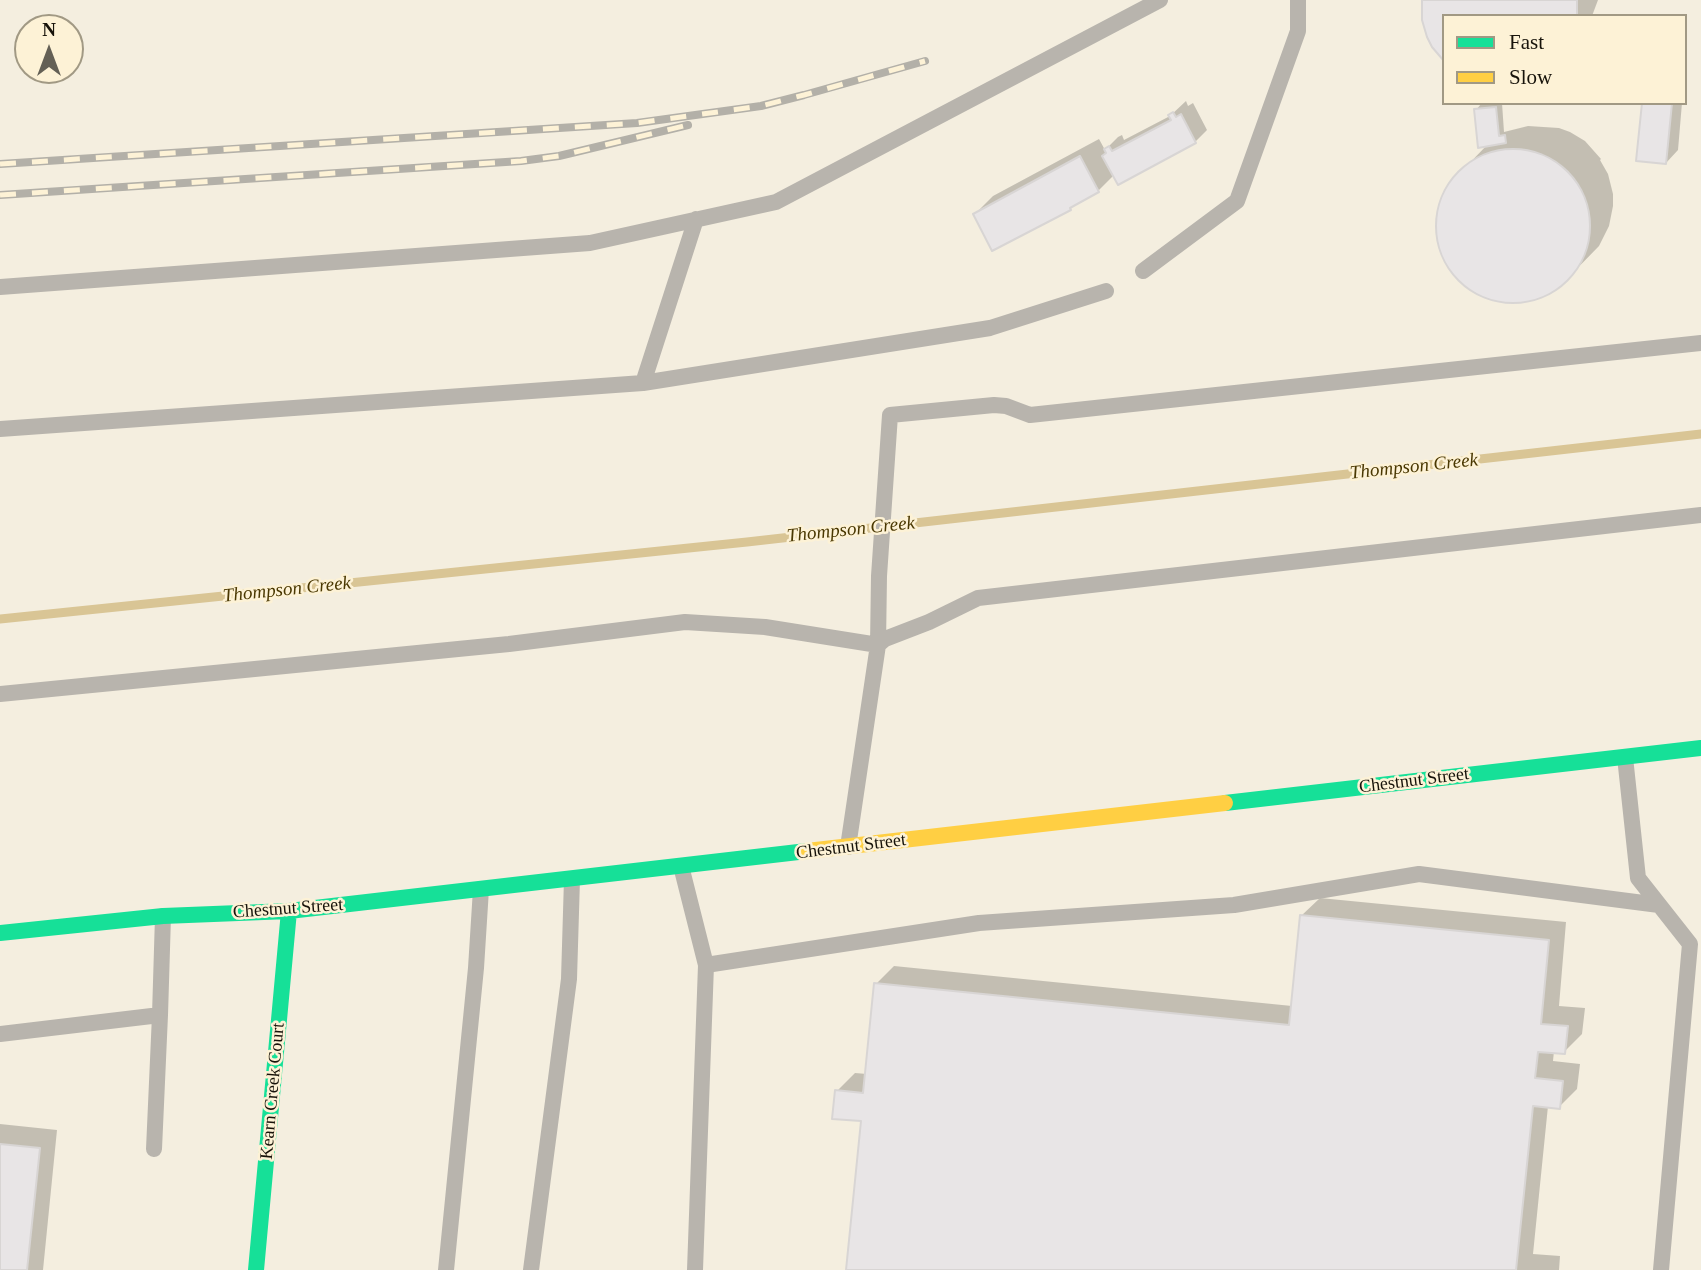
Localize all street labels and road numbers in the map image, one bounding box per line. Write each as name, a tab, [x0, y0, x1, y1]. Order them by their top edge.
street label: Chestnut Street	[1358, 764, 1470, 798]
street label: Chestnut Street	[795, 830, 907, 864]
street label: Chestnut Street	[232, 894, 344, 924]
street label: Kearn Creek Court	[256, 1022, 290, 1160]

